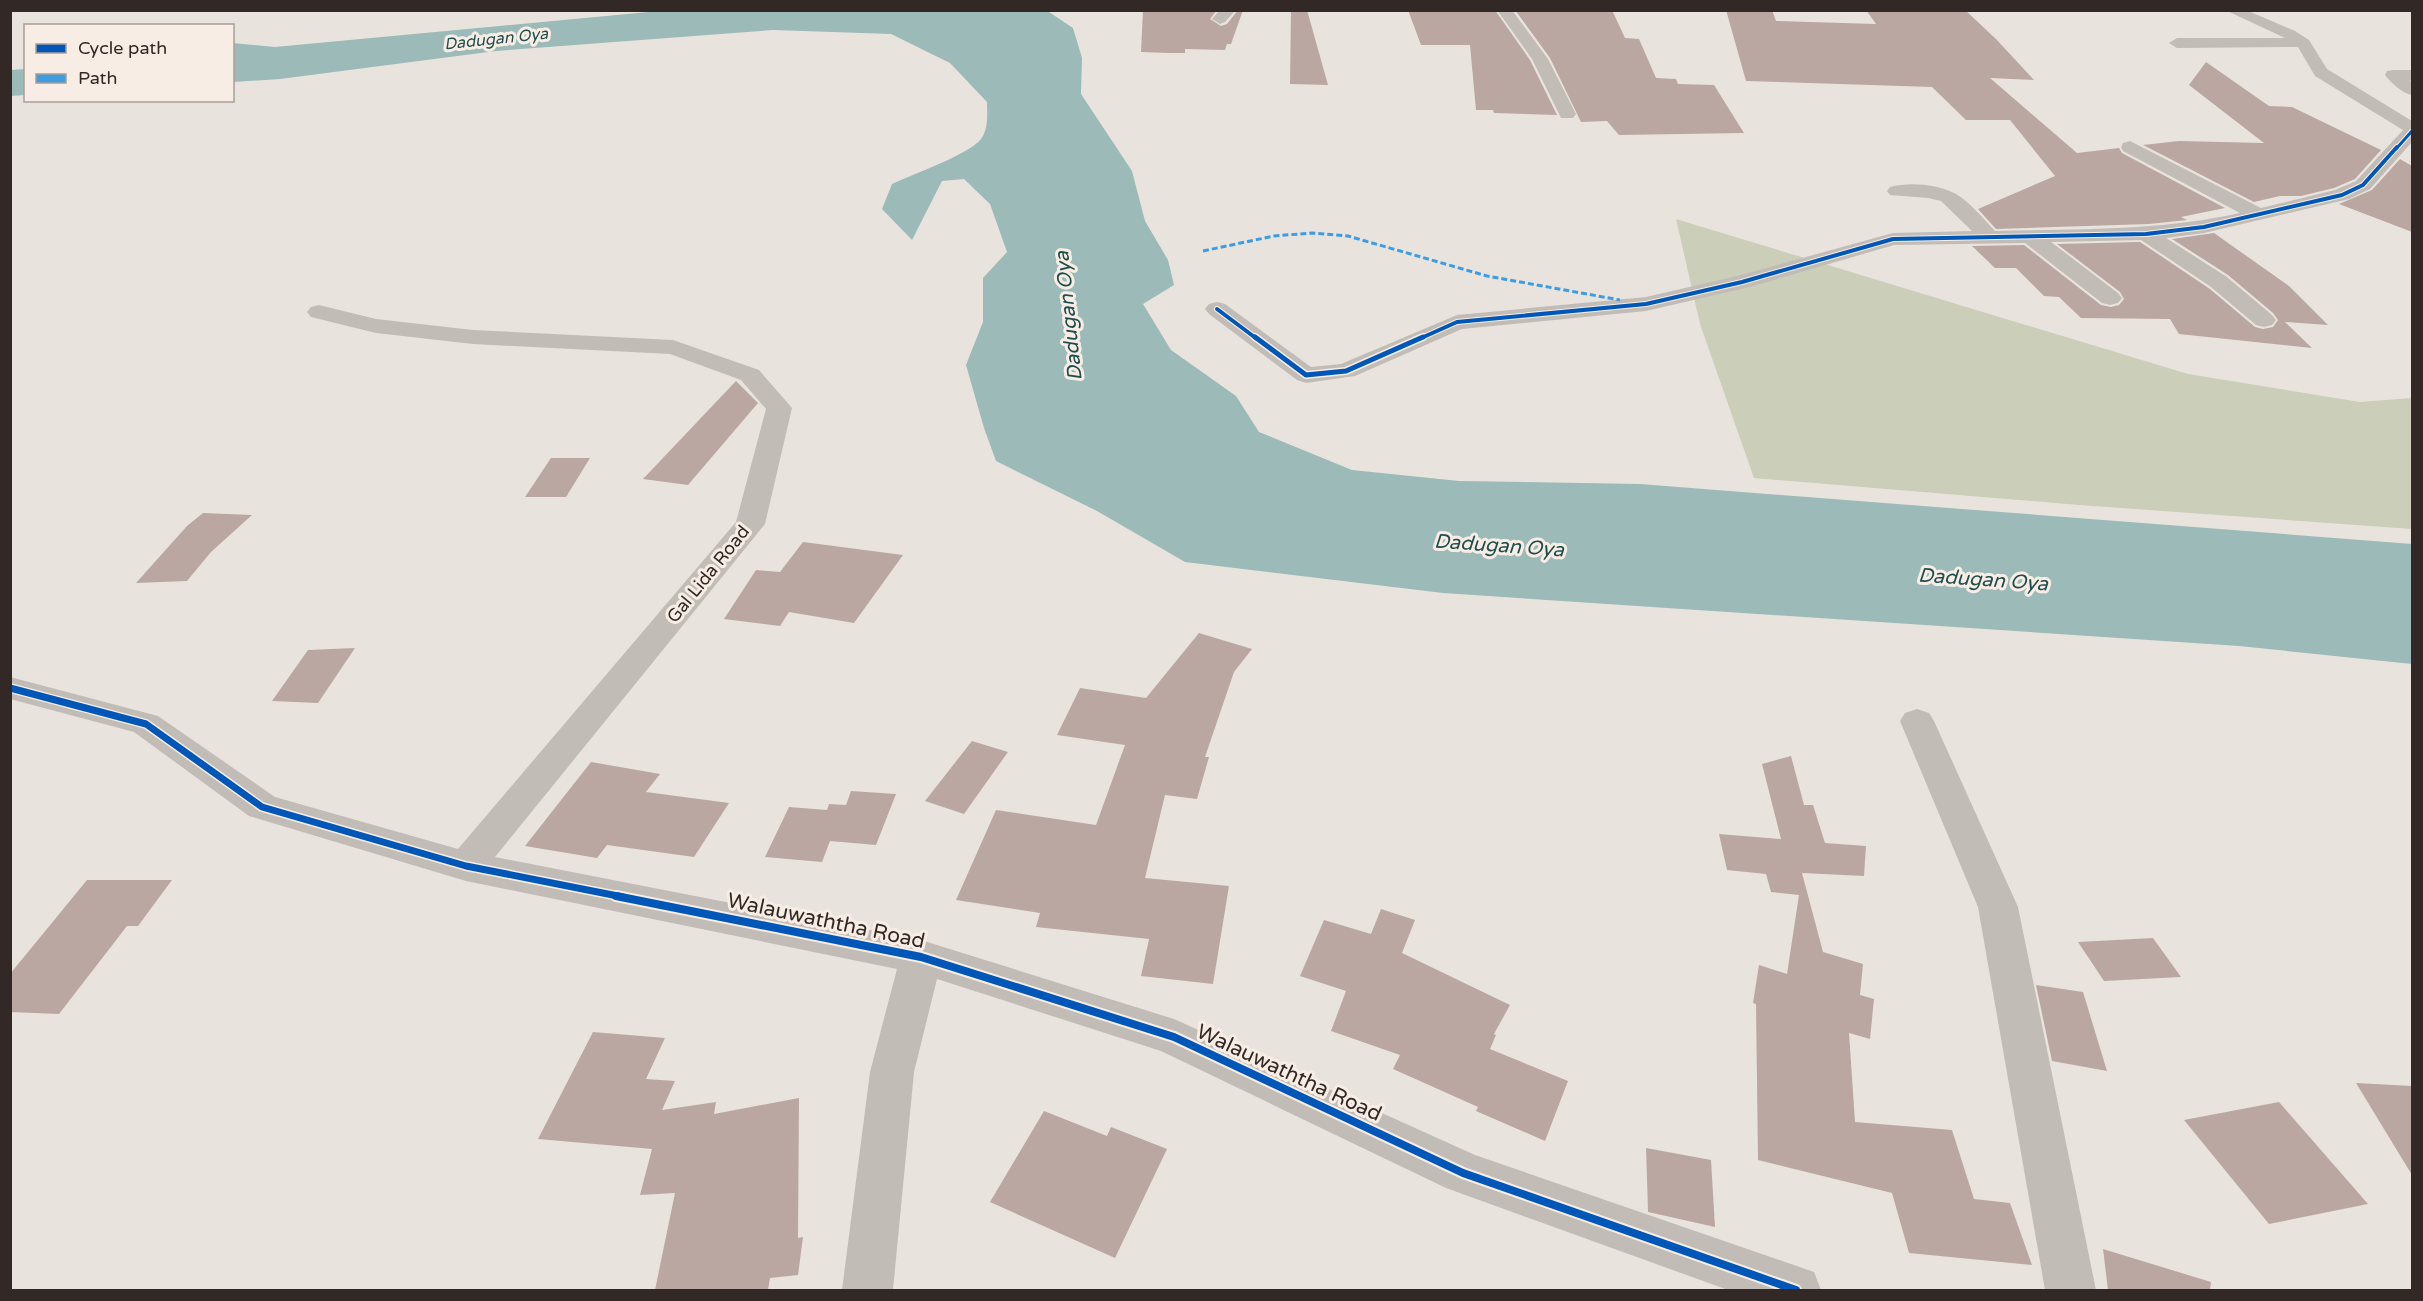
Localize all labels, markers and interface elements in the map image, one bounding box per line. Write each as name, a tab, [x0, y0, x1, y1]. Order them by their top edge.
legend	[24, 24, 234, 102]
water label: Dadugan Oya	[443, 24, 550, 54]
text: Cycle path	[78, 37, 167, 59]
text: Path	[78, 67, 117, 89]
water label: Dadugan Oya	[1050, 249, 1088, 382]
street label: Gal Lida Road	[662, 521, 754, 627]
water label: Dadugan Oya	[1433, 529, 1566, 563]
water label: Dadugan Oya	[1917, 563, 2050, 597]
street label: Walauwaththa Road	[725, 888, 927, 954]
street label: Walauwaththa Road	[1192, 1019, 1386, 1127]

